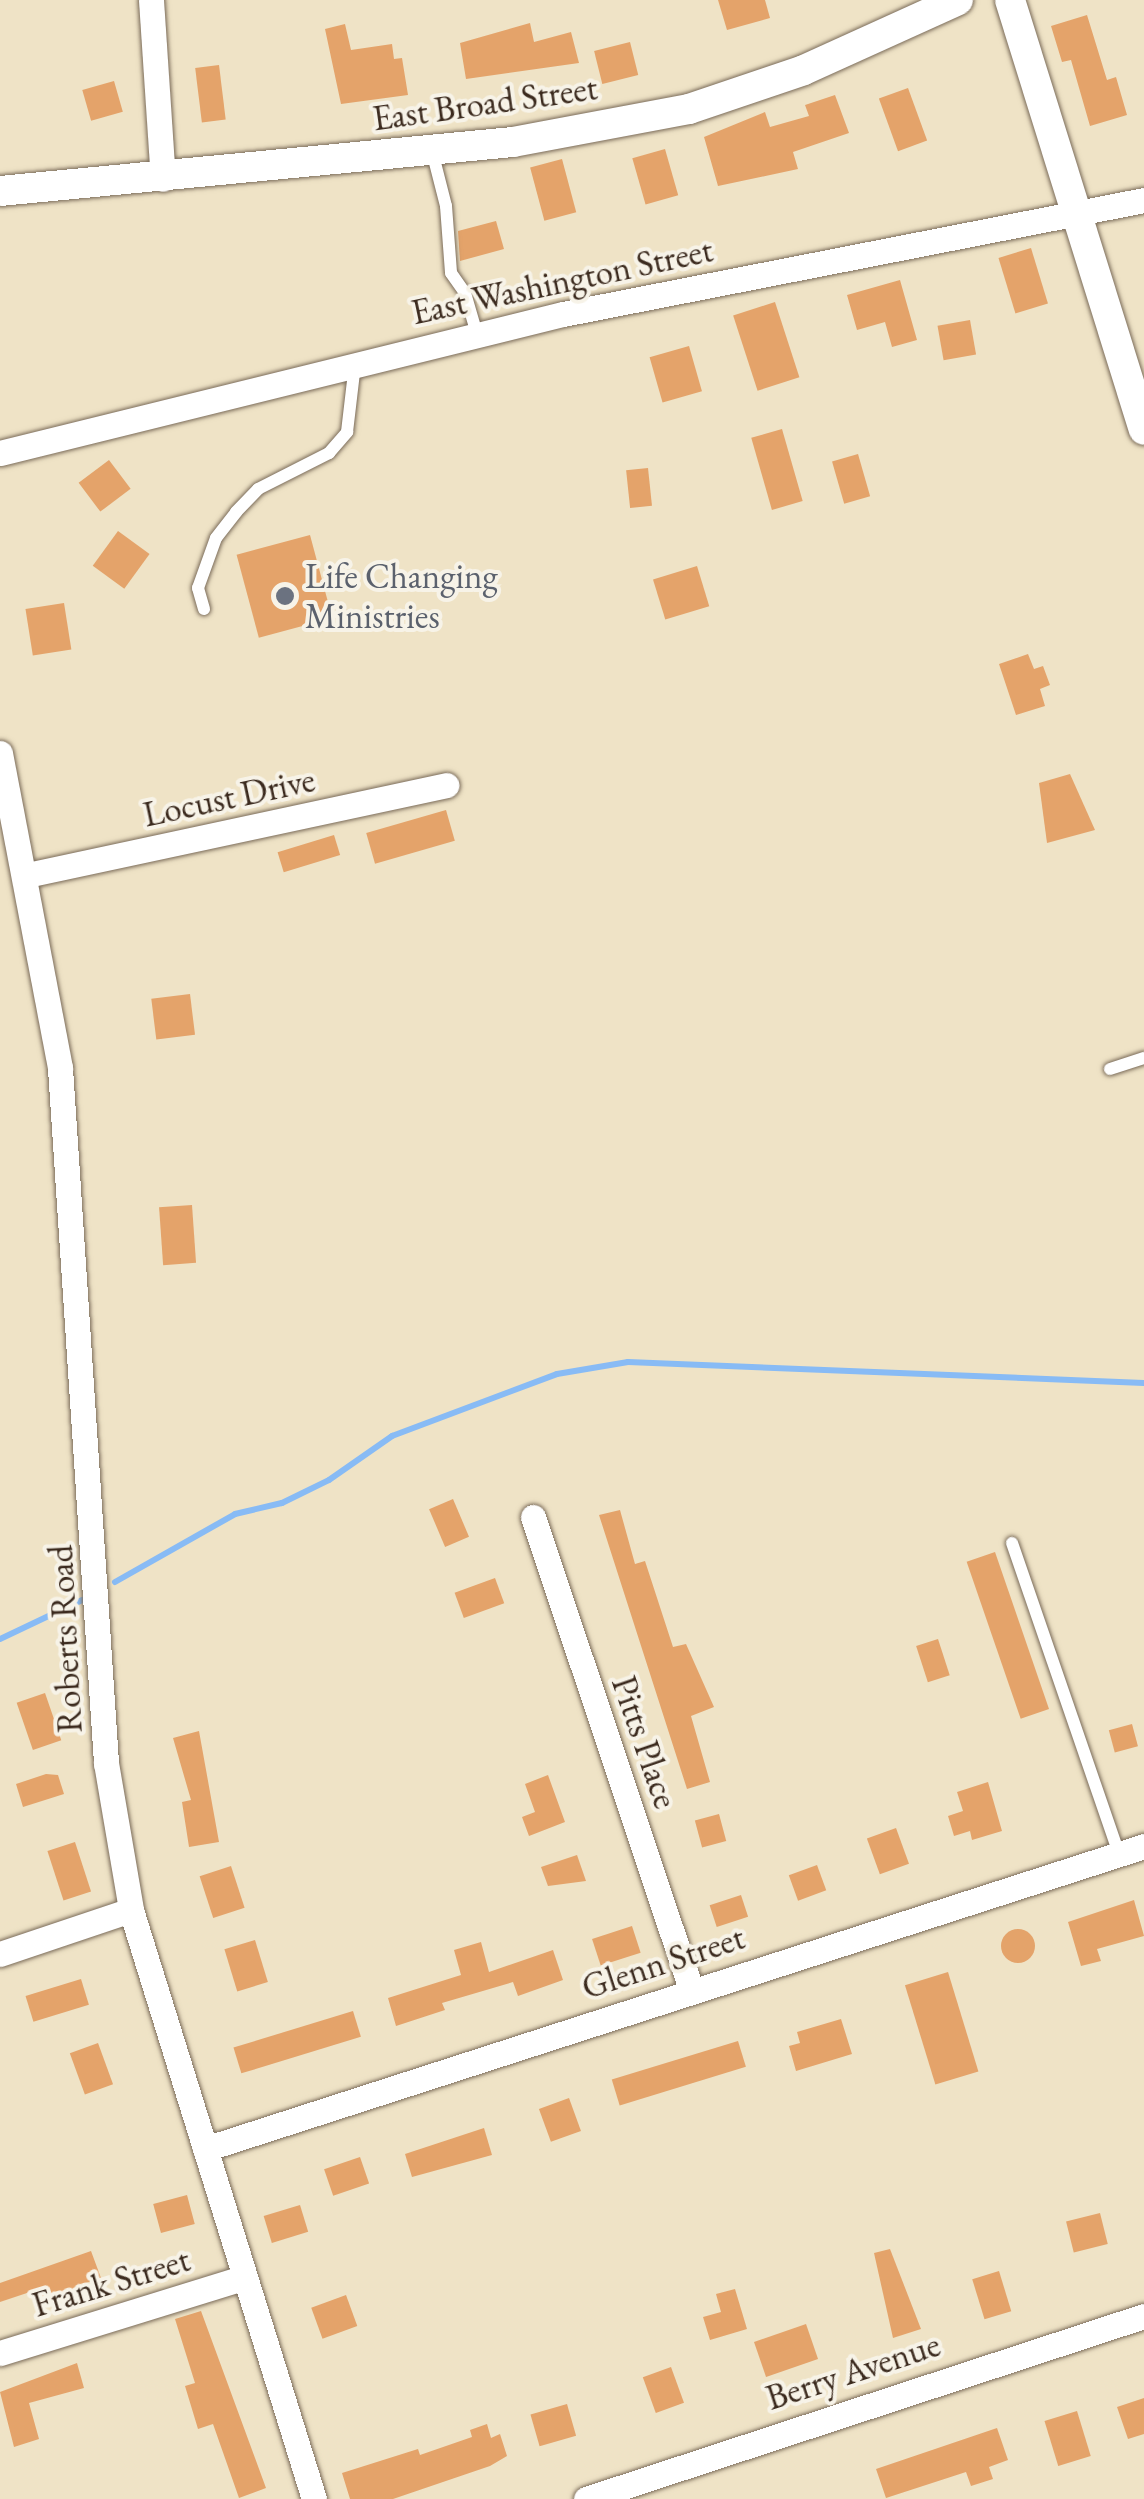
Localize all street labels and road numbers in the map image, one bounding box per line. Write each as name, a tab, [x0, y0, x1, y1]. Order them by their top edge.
street label: East Broad Street	[370, 66, 600, 140]
street label: East Washington Street	[408, 229, 716, 333]
street label: Locust Drive	[139, 758, 319, 836]
street label: Roberts Road	[39, 1544, 91, 1734]
street label: Pitts Place	[603, 1670, 687, 1814]
street label: Glenn Street	[576, 1916, 750, 2008]
street label: Frank Street	[27, 2238, 195, 2326]
street label: Berry Avenue	[761, 2323, 945, 2419]

